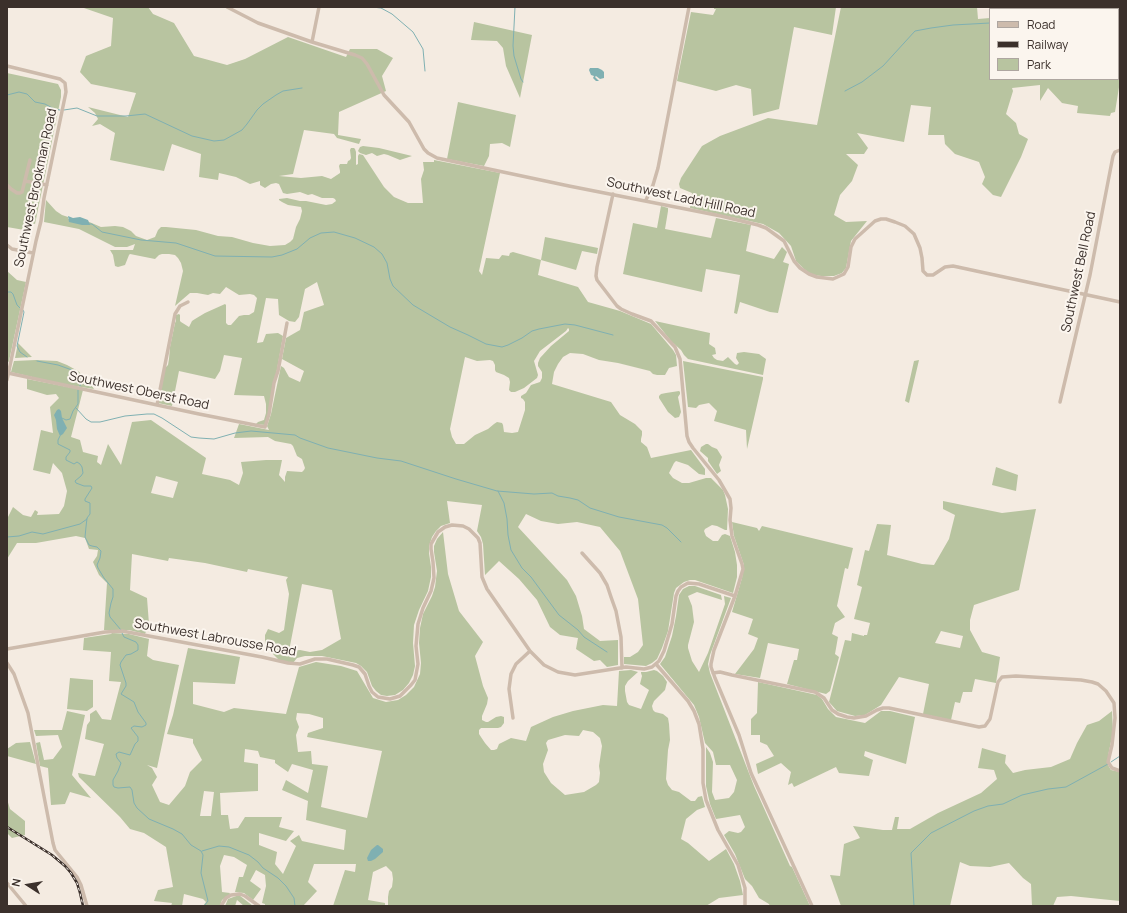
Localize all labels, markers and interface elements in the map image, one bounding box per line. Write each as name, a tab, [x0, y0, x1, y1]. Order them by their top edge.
legend	[989, 8, 1119, 80]
text: Road	[1027, 16, 1055, 33]
text: Railway	[1027, 36, 1068, 53]
text: Park	[1027, 56, 1051, 73]
street label: Southwest Brookman Road	[12, 107, 60, 269]
street label: Southwest Ladd Hill Road	[605, 175, 757, 221]
street label: Southwest Bell Road	[1059, 210, 1099, 334]
street label: Southwest Oberst Road	[68, 369, 210, 413]
street label: Southwest Labrousse Road	[133, 616, 297, 660]
north arrow	[8, 865, 48, 905]
text: N	[8, 877, 24, 888]

